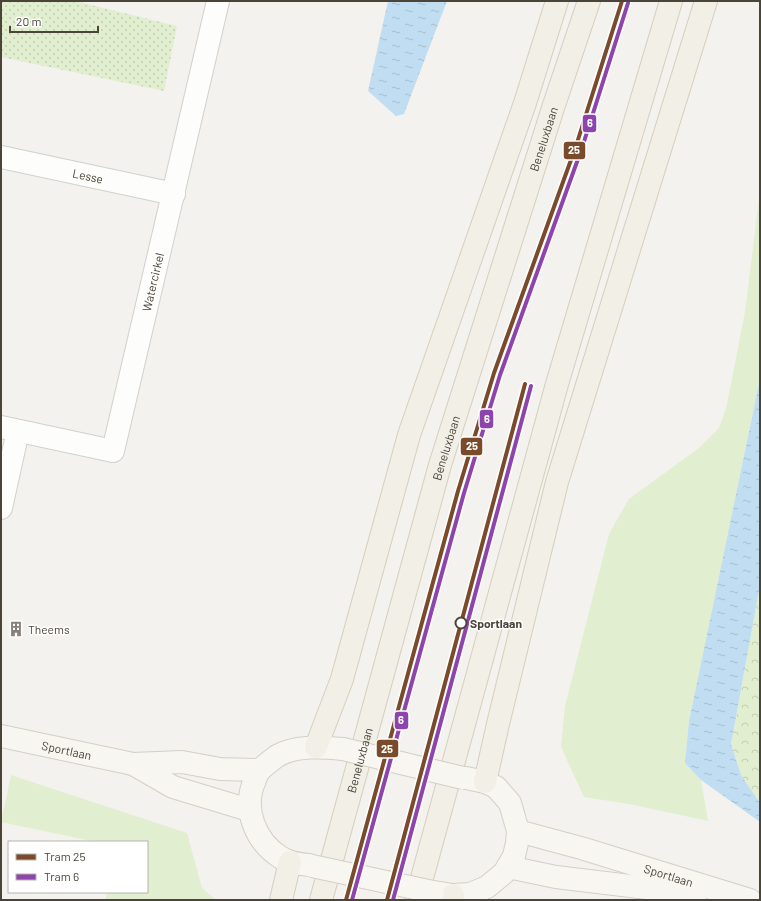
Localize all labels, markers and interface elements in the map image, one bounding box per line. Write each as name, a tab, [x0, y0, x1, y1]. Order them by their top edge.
scale bar	[10, 8, 98, 34]
text: 20 m	[16, 14, 42, 28]
street label: Beneluxbaan	[526, 105, 560, 173]
line badge: 6	[582, 114, 597, 133]
text: 6	[587, 116, 593, 129]
line badge: 25	[563, 141, 586, 160]
text: 25	[568, 143, 580, 156]
street label: Lesse	[71, 166, 105, 186]
street label: Watercirkel	[139, 251, 166, 313]
line badge: 6	[479, 409, 494, 429]
text: 6	[484, 412, 490, 425]
street label: Beneluxbaan	[429, 414, 462, 482]
line badge: 25	[460, 437, 483, 456]
text: 25	[466, 439, 478, 452]
marker: Sportlaan	[454, 616, 468, 630]
place label: Sportlaan	[470, 616, 522, 630]
building icon: Theems	[7, 620, 25, 638]
place label: Theems	[28, 622, 70, 636]
line badge: 6	[394, 711, 409, 730]
text: 6	[398, 713, 404, 726]
street label: Beneluxbaan	[344, 726, 375, 794]
street label: Sportlaan	[40, 738, 93, 762]
line badge: 25	[376, 739, 399, 758]
text: 25	[381, 742, 393, 755]
legend	[8, 841, 148, 893]
text: Tram 25	[44, 849, 86, 863]
street label: Sportlaan	[642, 861, 695, 889]
text: Tram 6	[44, 869, 79, 883]

